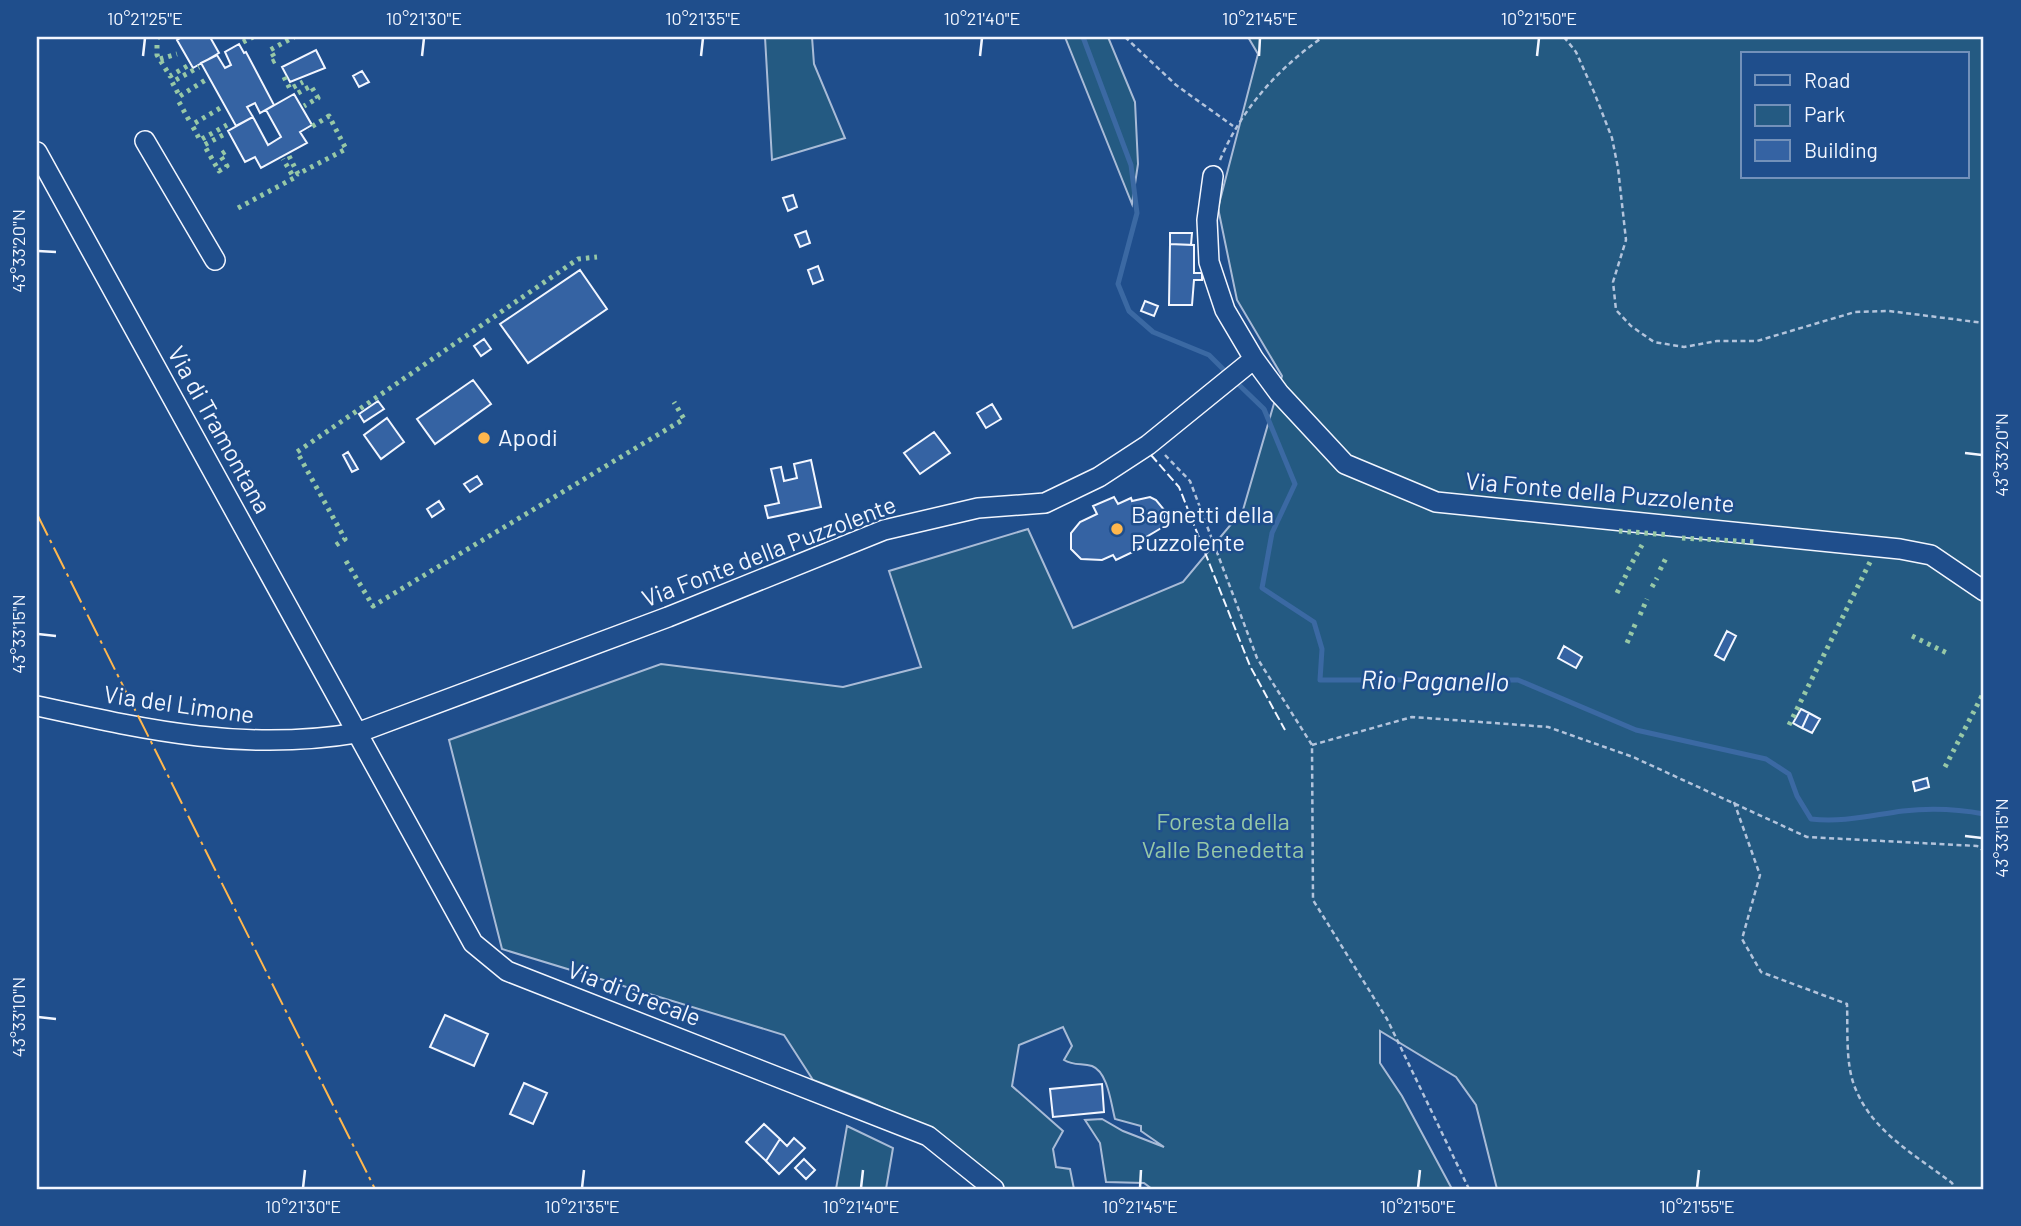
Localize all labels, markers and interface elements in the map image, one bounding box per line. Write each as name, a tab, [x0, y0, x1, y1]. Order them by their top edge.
text: 10°21'25"E	[107, 7, 183, 29]
text: 10°21'30"E	[386, 7, 462, 29]
text: 10°21'35"E	[665, 7, 741, 29]
text: 10°21'40"E	[944, 7, 1020, 29]
text: 10°21'45"E	[1222, 7, 1298, 29]
text: 10°21'50"E	[1501, 7, 1577, 29]
legend	[1741, 52, 1968, 178]
text: Road	[1804, 67, 1850, 92]
text: Park	[1804, 101, 1845, 126]
text: Building	[1804, 137, 1878, 162]
text: 43°33'20"N	[7, 209, 29, 293]
street label: Via di Tramontana	[162, 341, 278, 518]
text: 43°33'20"N	[1990, 413, 2012, 497]
place label: Apodi	[498, 422, 558, 451]
marker: Apodi	[476, 430, 492, 446]
street label: Via Fonte della Puzzolente	[1464, 465, 1736, 518]
street label: Via Fonte della Puzzolente	[637, 489, 900, 612]
place label: Bagnetti della Puzzolente	[1131, 499, 1274, 556]
marker: Bagnetti della Puzzolente	[1109, 521, 1125, 537]
text: 43°33'15"N	[7, 594, 29, 674]
water label: Rio Paganello	[1360, 663, 1510, 696]
street label: Via del Limone	[102, 679, 256, 728]
text: 43°33'15"N	[1990, 798, 2012, 878]
park label: Foresta della Valle Benedetta	[1142, 806, 1304, 863]
street label: Via di Grecale	[564, 954, 705, 1031]
text: 43°33'10"N	[7, 977, 29, 1057]
text: 10°21'30"E	[265, 1195, 341, 1217]
text: 10°21'35"E	[544, 1195, 620, 1217]
text: 10°21'40"E	[823, 1195, 899, 1217]
text: 10°21'45"E	[1102, 1195, 1178, 1217]
text: 10°21'50"E	[1380, 1195, 1456, 1217]
text: 10°21'55"E	[1659, 1195, 1735, 1217]

